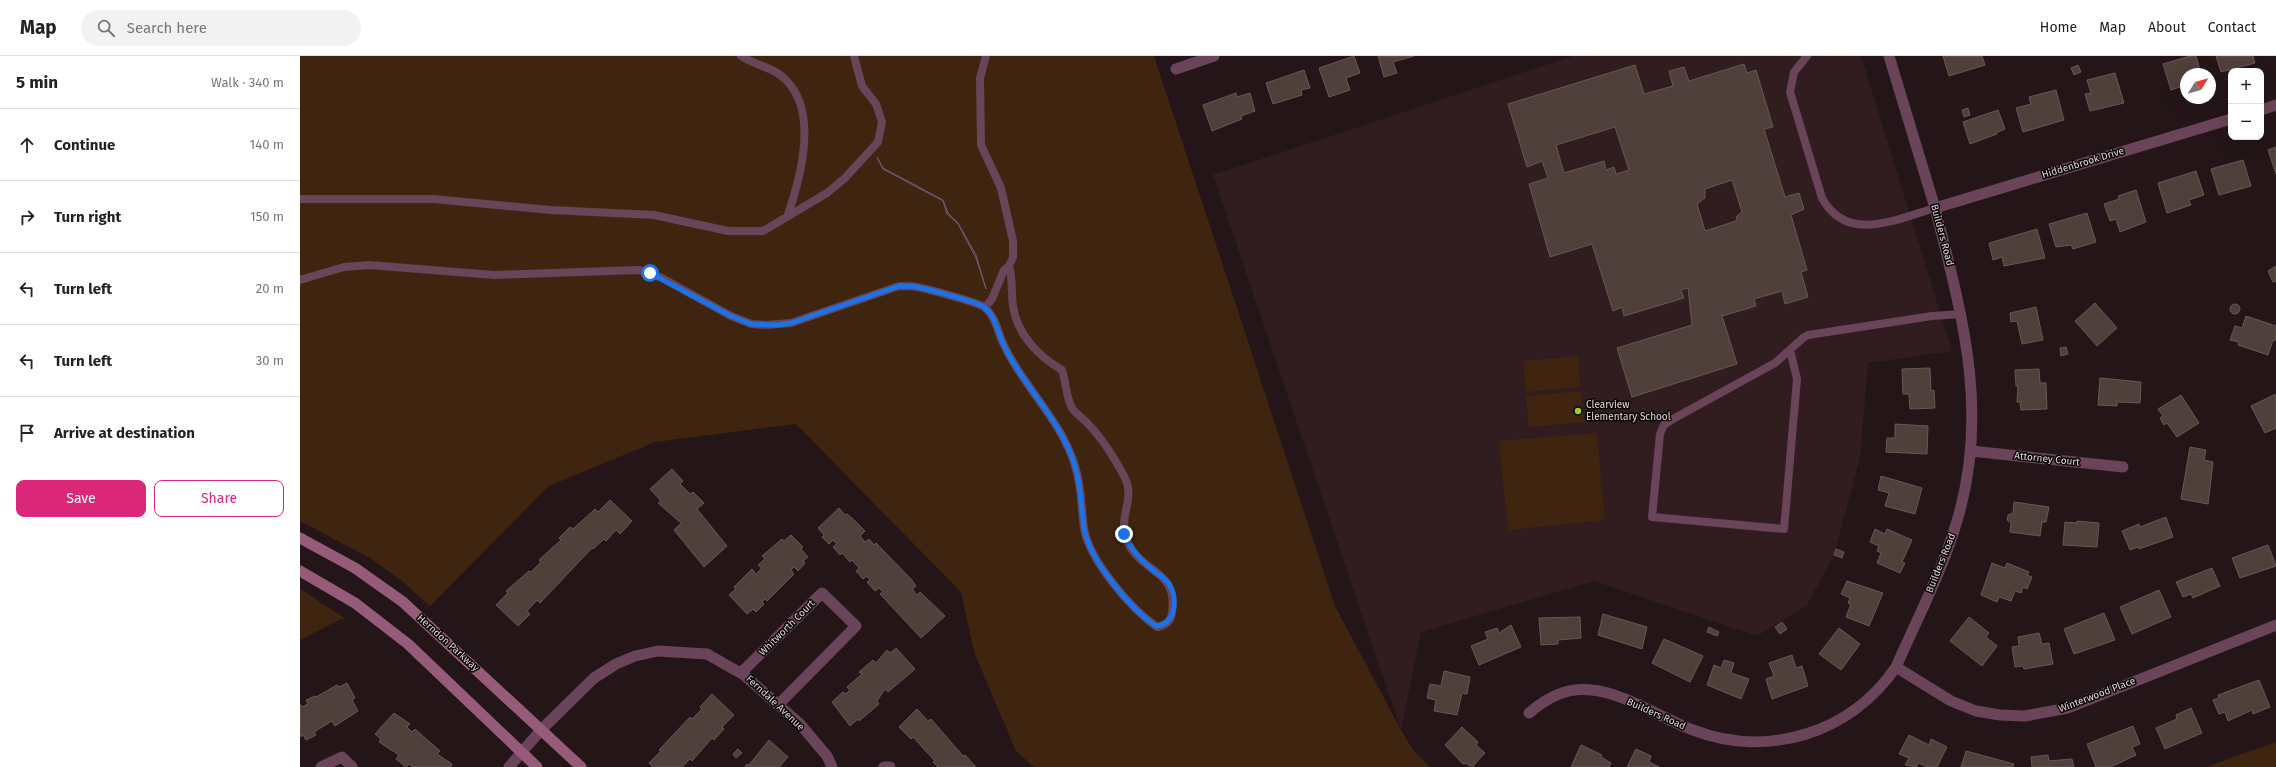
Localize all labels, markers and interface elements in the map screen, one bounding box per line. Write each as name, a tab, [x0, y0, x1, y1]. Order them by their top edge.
search box	[81, 10, 361, 46]
text: Map	[20, 16, 57, 39]
icon: search	[95, 17, 117, 39]
text: Search here	[127, 19, 207, 37]
text: Home	[2040, 19, 2077, 36]
text: Map	[2099, 19, 2126, 36]
text: About	[2148, 19, 2186, 36]
text: Contact	[2208, 19, 2256, 36]
north arrow	[2180, 68, 2216, 104]
map controls	[2228, 68, 2264, 140]
button: +	[2228, 68, 2264, 104]
text: 5 min	[16, 72, 58, 93]
text: Walk · 340 m	[211, 75, 284, 90]
button: −	[2228, 104, 2264, 140]
icon: ahead	[16, 134, 38, 156]
text: Continue	[54, 136, 115, 154]
text: 140 m	[250, 137, 284, 152]
street label: Hiddenbrook Drive	[2040, 145, 2126, 181]
street label: Builders Road	[1928, 203, 1956, 267]
icon: right	[16, 206, 38, 228]
text: Turn right	[54, 208, 121, 226]
text: 150 m	[250, 209, 284, 224]
route start	[641, 264, 659, 282]
icon: left	[16, 278, 38, 300]
text: Turn left	[54, 280, 112, 298]
text: 20 m	[256, 281, 284, 296]
icon: left	[16, 350, 38, 372]
text: Turn left	[54, 352, 112, 370]
text: 30 m	[256, 353, 284, 368]
place label: Clearview Elementary School	[1586, 399, 1671, 423]
marker: Clearview Elementary School	[1573, 406, 1583, 416]
icon: arrive	[16, 422, 38, 444]
text: Arrive at destination	[54, 424, 195, 442]
street label: Attorney Court	[2014, 450, 2081, 468]
button: Save	[16, 480, 146, 517]
button: Share	[154, 480, 284, 517]
route end	[1115, 525, 1133, 543]
street label: Builders Road	[1924, 531, 1958, 595]
street label: Whitworth Court	[757, 597, 818, 658]
street label: Herndon Parkway	[415, 612, 482, 674]
street label: Ferndale Avenue	[743, 673, 807, 733]
street label: Winterwood Place	[2057, 675, 2137, 715]
street label: Builders Road	[1625, 696, 1687, 732]

